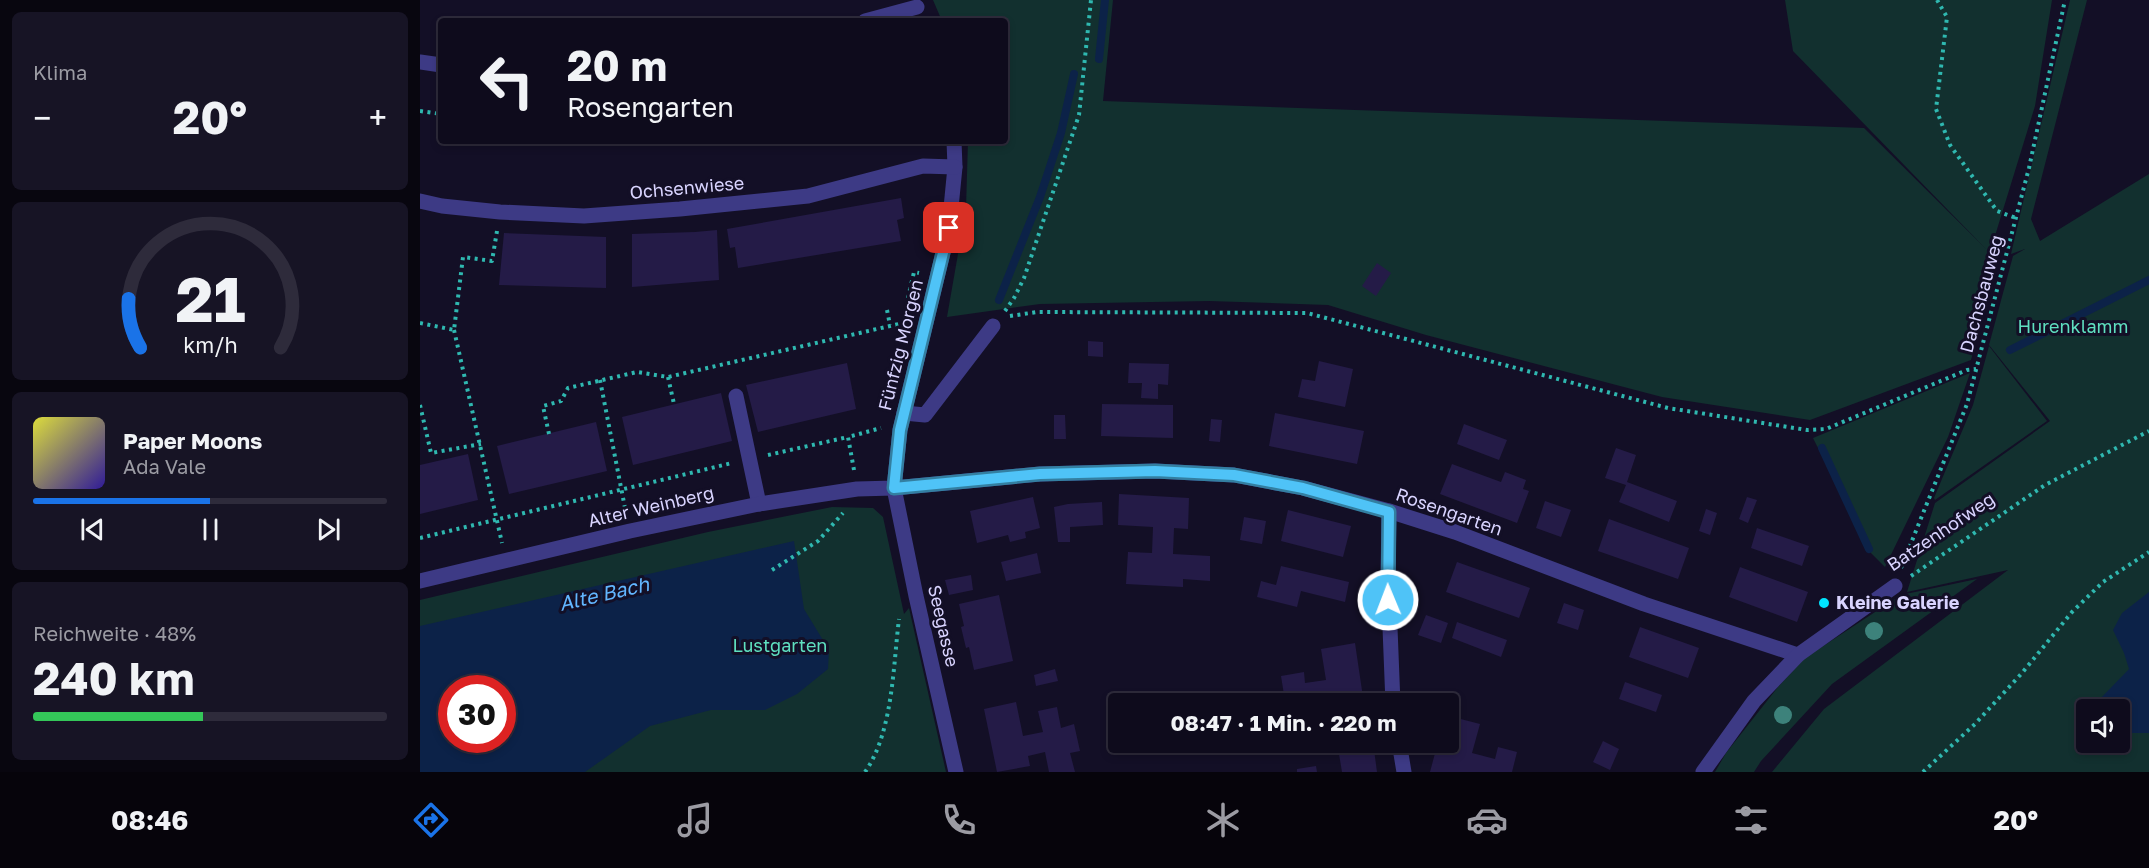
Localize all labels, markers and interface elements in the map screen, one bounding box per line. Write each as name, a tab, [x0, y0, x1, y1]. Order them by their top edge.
text: 20 m	[567, 40, 667, 90]
icon: left	[468, 42, 546, 120]
text: Klima	[33, 60, 87, 84]
text: 20°	[173, 90, 247, 144]
text: Rosengarten	[567, 91, 734, 123]
text: −	[33, 98, 51, 137]
text: +	[369, 98, 387, 137]
street label: Ochsenwiese	[629, 171, 745, 203]
pin	[923, 202, 974, 253]
icon: arrive	[932, 211, 965, 244]
street label: Dachsbauweg	[1955, 232, 2007, 355]
text: 21	[175, 261, 245, 336]
street label: Fünfzig Morgen	[873, 277, 927, 413]
park label: Hurenklamm	[2018, 315, 2128, 337]
text: km/h	[183, 332, 237, 358]
text: Paper Moons	[123, 427, 262, 454]
text: Ada Vale	[123, 454, 206, 478]
street label: Alter Weinberg	[586, 481, 716, 531]
street label: Rosengarten	[1393, 483, 1506, 540]
street label: Batzenhofweg	[1883, 487, 1998, 575]
icon: previous	[76, 513, 109, 546]
icon: pause	[194, 513, 227, 546]
icon: next	[312, 513, 345, 546]
position arrow	[1356, 568, 1420, 632]
water label: Alte Bach	[556, 571, 652, 615]
street label: Seegasse	[924, 583, 964, 669]
place label: Kleine Galerie	[1836, 591, 1960, 613]
marker: Kleine Galerie	[1817, 596, 1831, 610]
text: Reichweite · 48%	[33, 621, 196, 645]
park label: Lustgarten	[733, 634, 827, 656]
text: 240 km	[33, 651, 195, 705]
speed limit sign: 30	[438, 675, 516, 753]
map controls	[2076, 699, 2130, 753]
button: sound	[2076, 699, 2130, 753]
text: 08:47 · 1 Min. · 220 m	[1171, 709, 1396, 736]
icon: directions	[410, 799, 452, 841]
icon: music	[674, 799, 716, 841]
icon: phone	[938, 799, 980, 841]
icon: climate	[1202, 799, 1244, 841]
icon: car	[1466, 799, 1508, 841]
icon: filters	[1730, 799, 1772, 841]
text: 08:46	[111, 804, 188, 836]
text: 20°	[1993, 804, 2038, 836]

